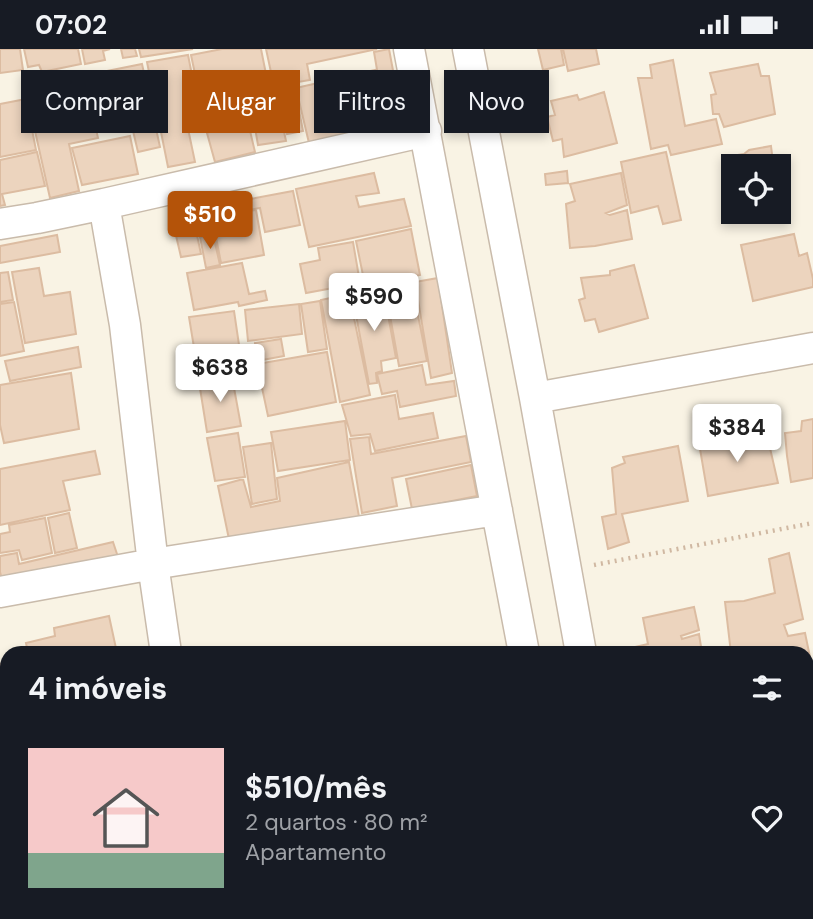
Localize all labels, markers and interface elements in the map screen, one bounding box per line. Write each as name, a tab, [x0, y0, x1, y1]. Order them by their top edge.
text: 07:02	[35, 8, 107, 42]
chip: Comprar	[21, 70, 168, 133]
chip: Alugar	[182, 70, 300, 133]
chip: Filtros	[314, 70, 430, 133]
chip: Novo	[444, 70, 549, 133]
map controls	[721, 154, 791, 224]
button: locate	[721, 154, 791, 224]
pin: $510	[169, 191, 251, 251]
text: $510	[184, 199, 236, 229]
pin: $590	[333, 273, 415, 333]
text: $590	[345, 281, 403, 311]
pin: $638	[179, 345, 261, 404]
text: $638	[192, 352, 248, 382]
pin: $384	[696, 405, 778, 464]
text: $384	[708, 412, 766, 442]
text: 4 imóveis	[28, 669, 167, 708]
icon: filters	[748, 669, 786, 707]
text: $510/mês	[245, 768, 387, 807]
icon: home	[84, 776, 168, 860]
icon: heart	[748, 799, 786, 837]
text: 2 quartos · 80 m²	[245, 807, 428, 837]
text: Apartamento	[245, 837, 386, 867]

